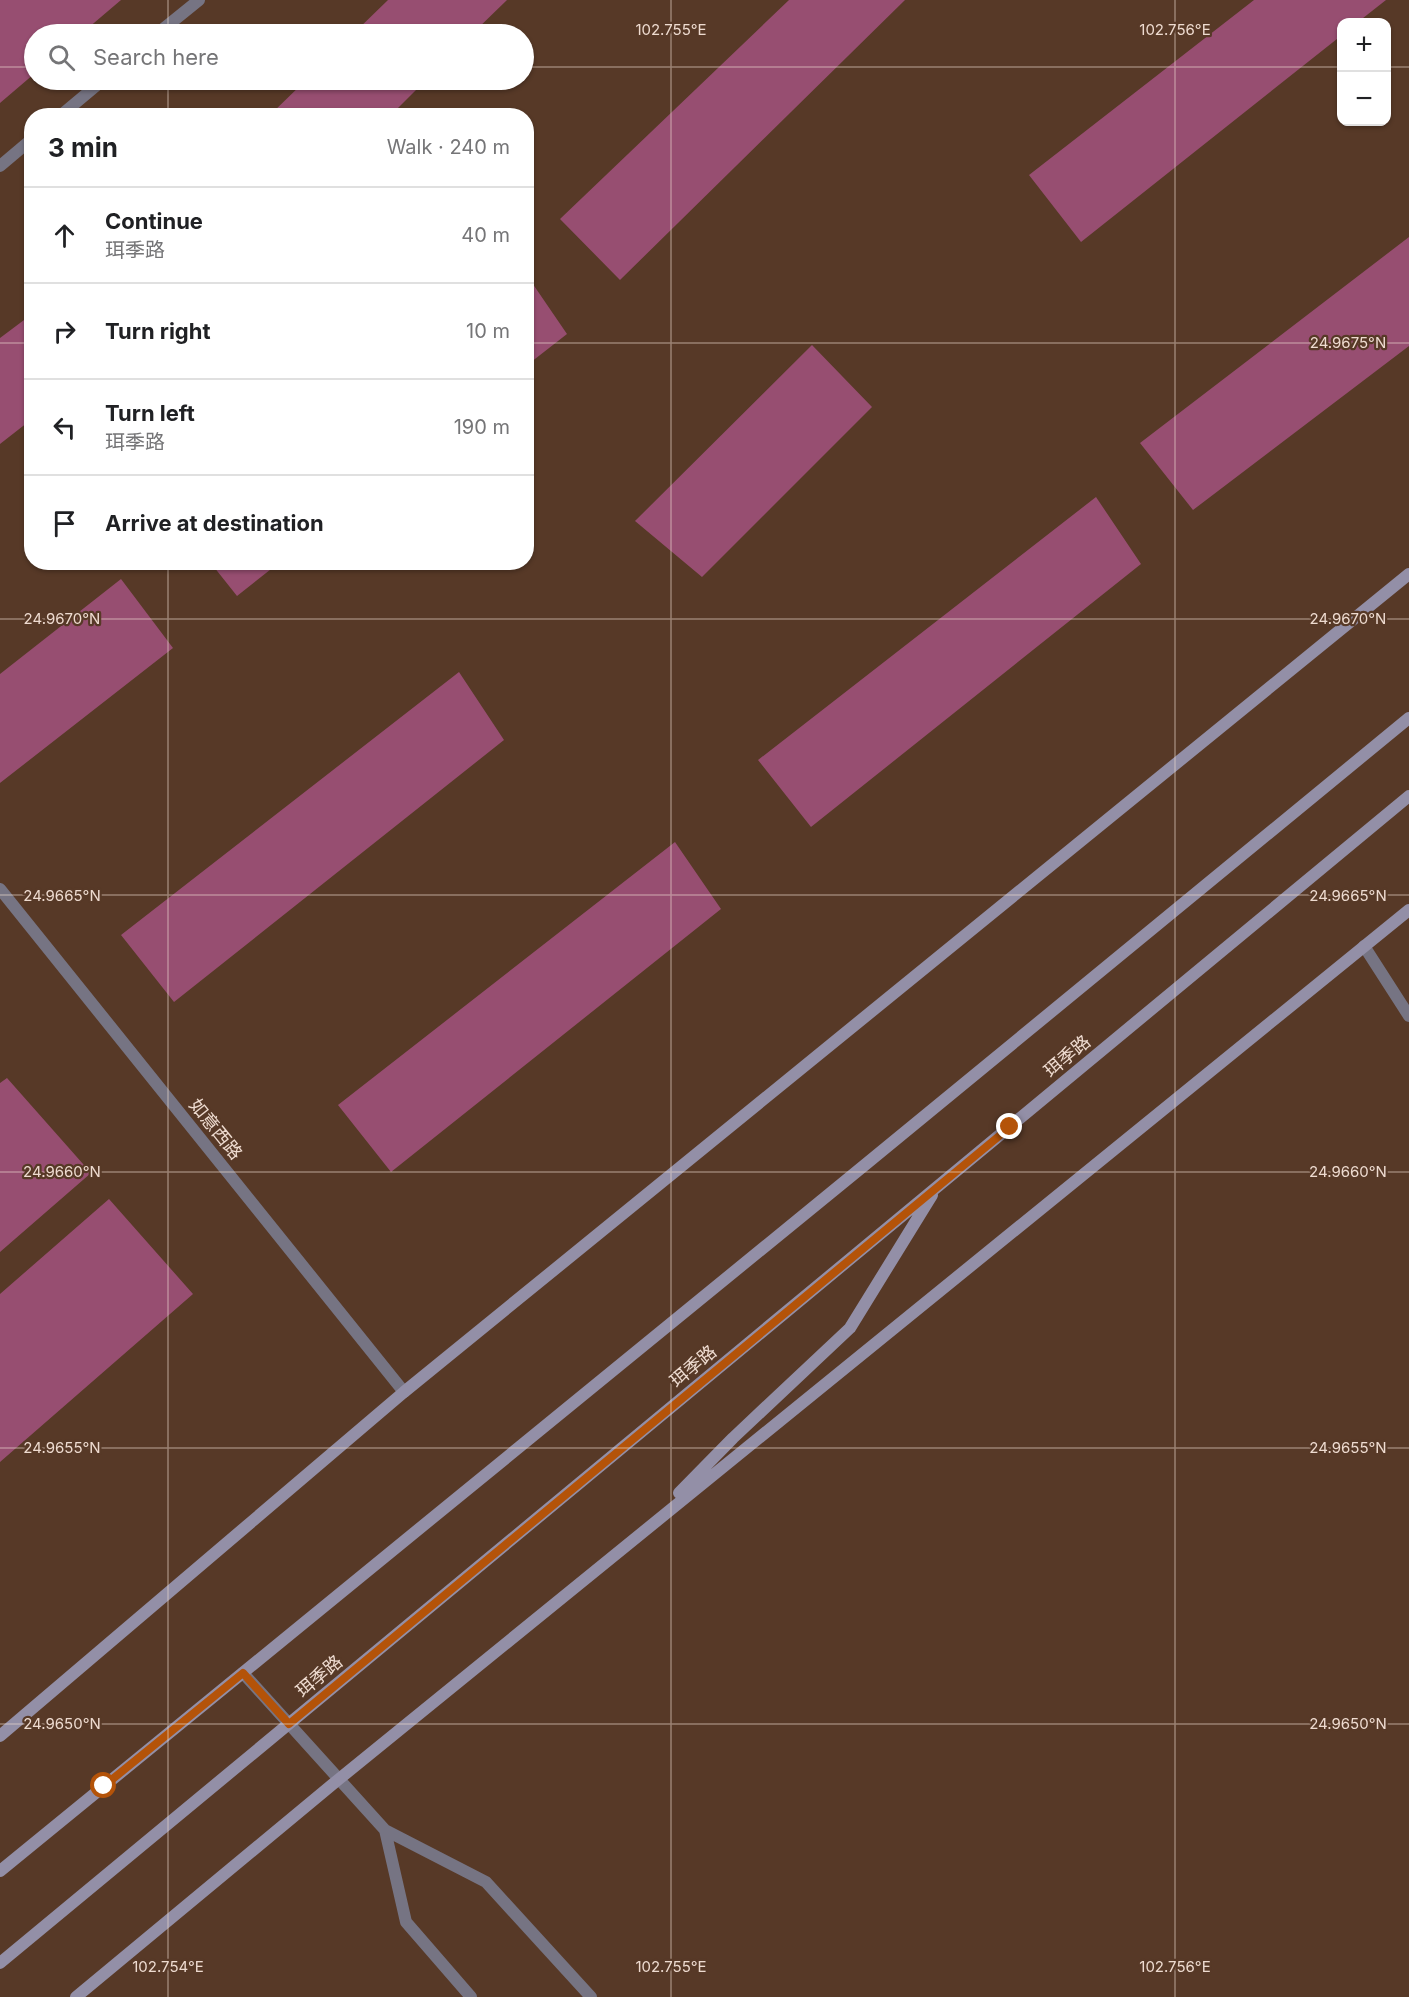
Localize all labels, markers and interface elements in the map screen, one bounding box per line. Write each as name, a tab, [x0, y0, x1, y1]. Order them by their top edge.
map controls	[1337, 18, 1391, 126]
button: +	[1337, 18, 1391, 72]
text: 102.755°E	[635, 20, 707, 39]
text: 102.756°E	[1139, 20, 1211, 39]
search box	[24, 24, 534, 90]
icon: search	[45, 41, 78, 74]
text: Search here	[93, 44, 219, 70]
button: −	[1337, 72, 1391, 126]
text: 3 min	[48, 132, 118, 163]
text: Walk · 240 m	[387, 135, 510, 159]
text: Continue	[105, 208, 203, 234]
icon: ahead	[48, 219, 81, 252]
text: 40 m	[461, 223, 510, 247]
text: 珥季路	[105, 238, 165, 262]
icon: right	[48, 315, 81, 348]
text: Turn right	[105, 318, 211, 344]
text: 10 m	[466, 319, 510, 343]
text: 24.9675°N	[1310, 333, 1386, 352]
text: Turn left	[105, 400, 195, 426]
icon: left	[48, 411, 81, 444]
text: 190 m	[454, 415, 510, 439]
text: 珥季路	[105, 430, 165, 454]
icon: arrive	[48, 507, 81, 540]
text: Arrive at destination	[105, 510, 324, 536]
text: 24.9670°N	[24, 609, 100, 628]
text: 24.9670°N	[1310, 609, 1386, 628]
text: 24.9665°N	[23, 886, 101, 905]
text: 24.9665°N	[1309, 886, 1387, 905]
street label: 珥季路	[1040, 1031, 1094, 1081]
street label: 如意西路	[185, 1094, 247, 1164]
route end	[996, 1113, 1022, 1139]
text: 24.9660°N	[23, 1162, 101, 1181]
text: 24.9660°N	[1309, 1162, 1387, 1181]
street label: 珥季路	[666, 1341, 720, 1391]
text: 24.9655°N	[23, 1438, 101, 1457]
text: 24.9655°N	[1309, 1438, 1387, 1457]
street label: 珥季路	[292, 1651, 346, 1701]
text: 24.9650°N	[23, 1714, 101, 1733]
text: 24.9650°N	[1309, 1714, 1387, 1733]
route start	[90, 1772, 116, 1798]
text: 102.754°E	[132, 1957, 204, 1976]
text: 102.755°E	[635, 1957, 707, 1976]
text: 102.756°E	[1139, 1957, 1211, 1976]

